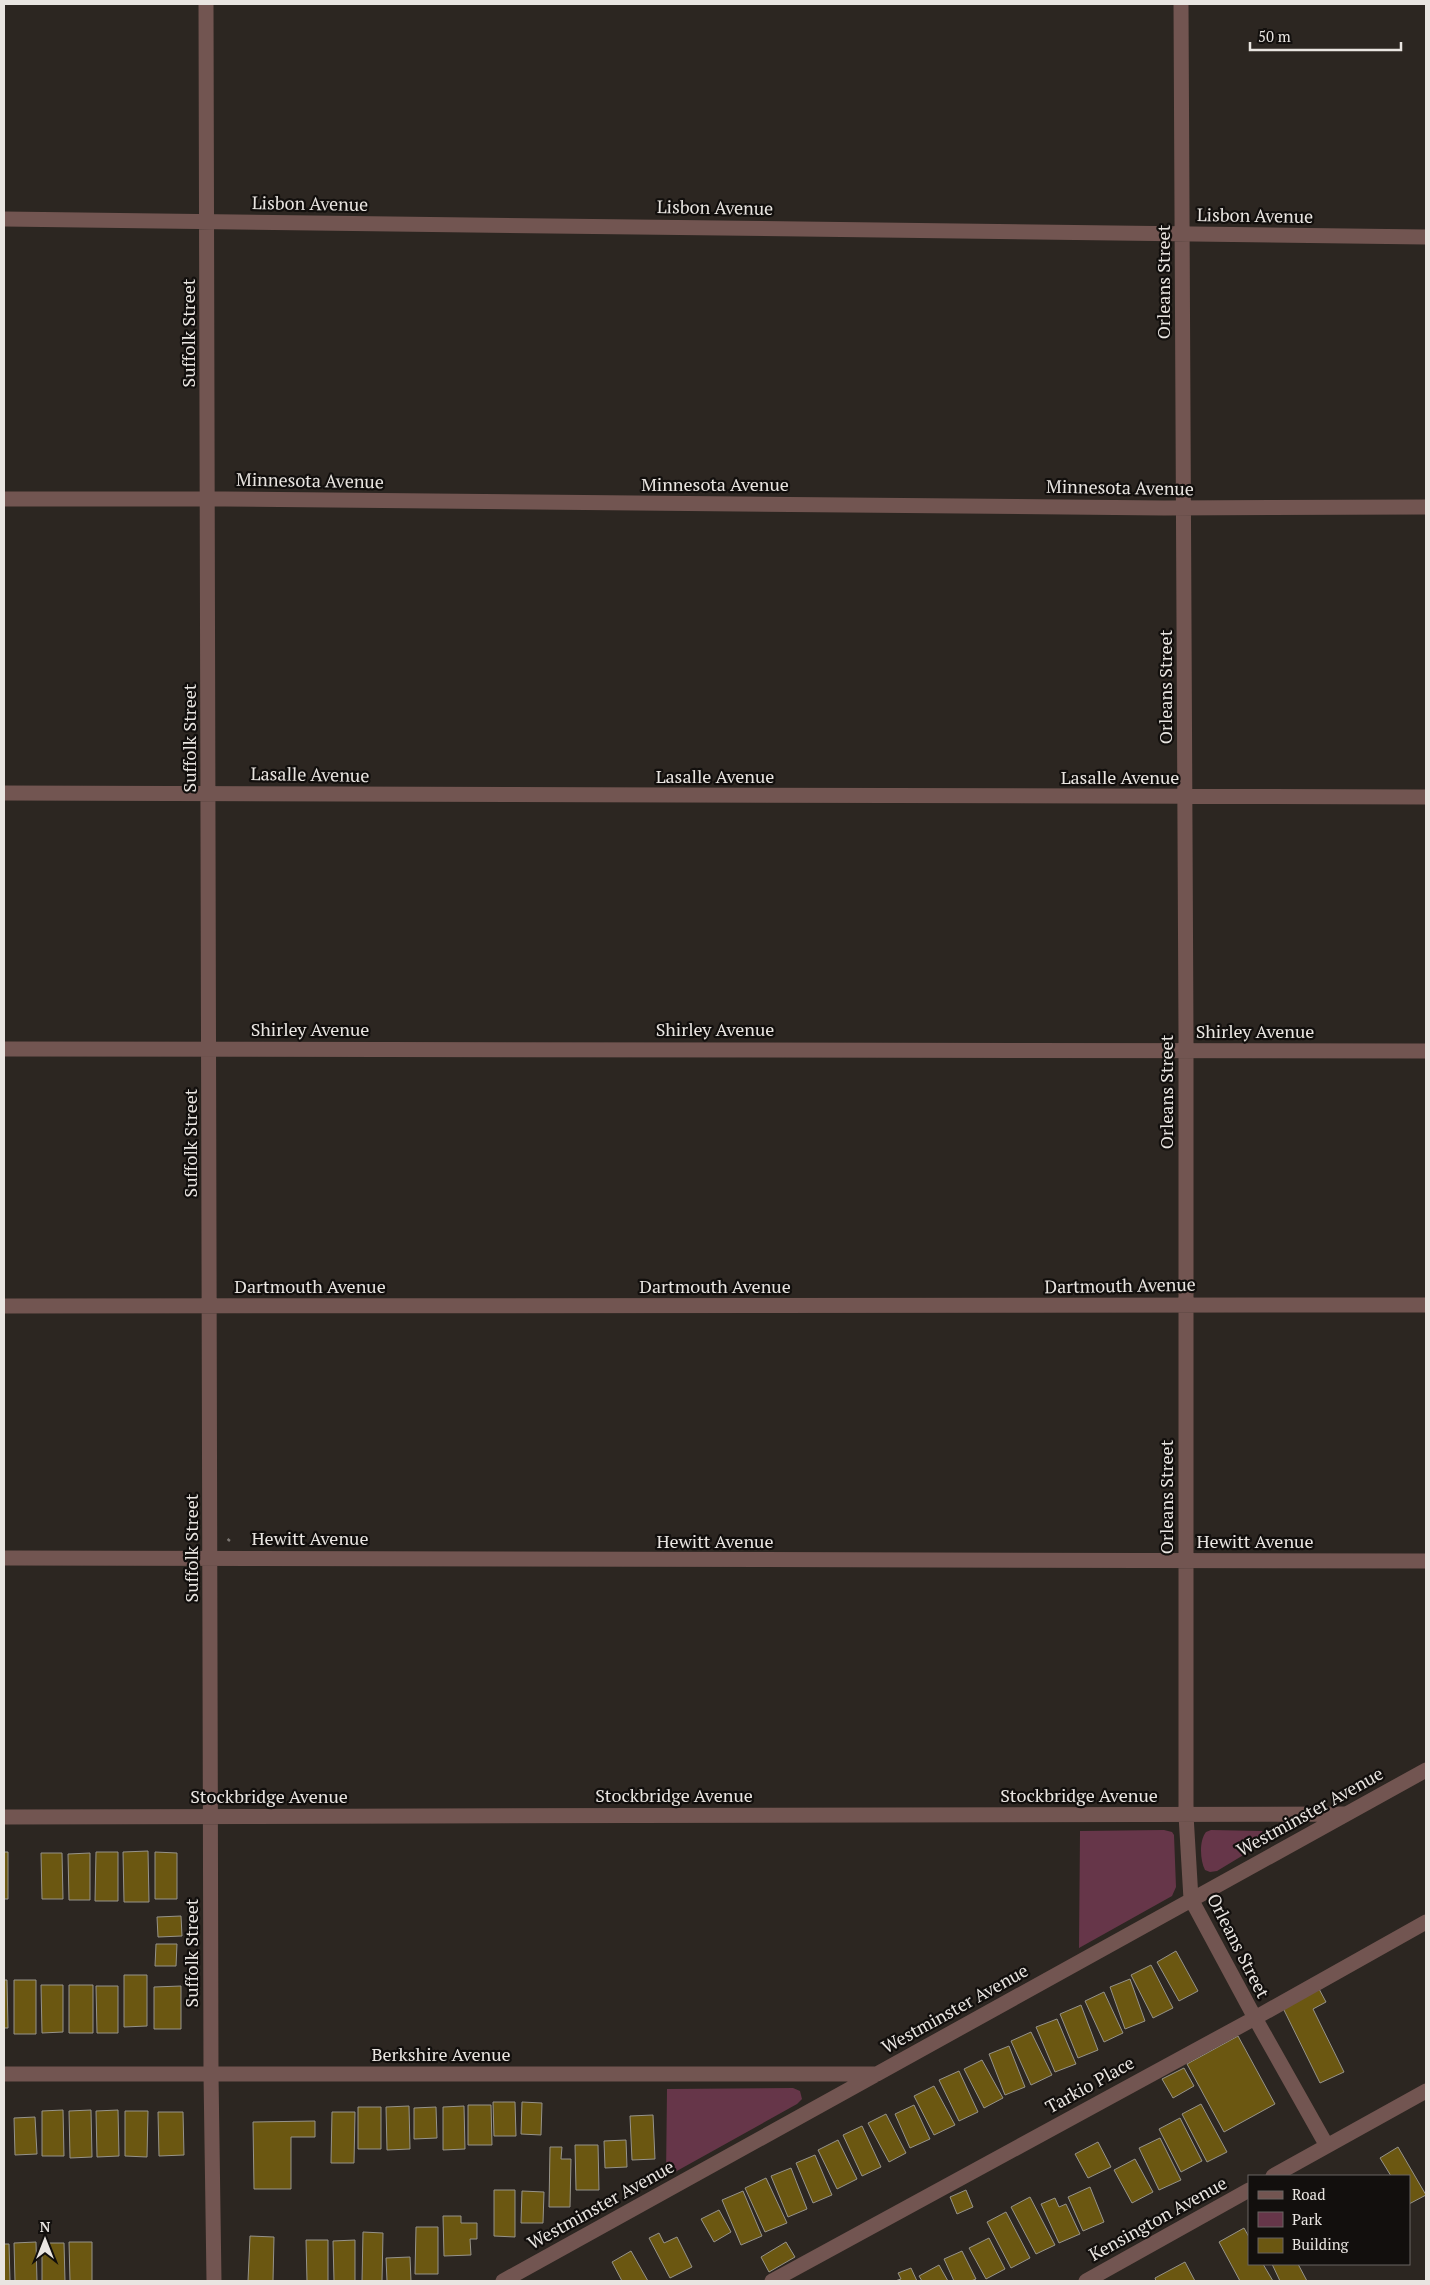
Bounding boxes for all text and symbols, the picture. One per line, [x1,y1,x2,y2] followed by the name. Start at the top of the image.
[1250,20,1401,52] scale bar
[1258,26,1291,46] text: 50 m
[252,190,368,216] street label: Lisbon Avenue
[657,194,773,220] street label: Lisbon Avenue
[1197,202,1313,228] street label: Lisbon Avenue
[1151,224,1175,339] street label: Orleans Street
[176,278,200,388] street label: Suffolk Street
[236,467,384,493] street label: Minnesota Avenue
[641,472,789,496] street label: Minnesota Avenue
[1046,474,1194,500] street label: Minnesota Avenue
[1153,629,1177,744] street label: Orleans Street
[177,683,201,793] street label: Suffolk Street
[250,761,370,787] street label: Lasalle Avenue
[656,764,774,788] street label: Lasalle Avenue
[1061,765,1179,789] street label: Lasalle Avenue
[251,1017,369,1041] street label: Shirley Avenue
[656,1017,774,1041] street label: Shirley Avenue
[1196,1019,1314,1043] street label: Shirley Avenue
[1154,1034,1178,1149] street label: Orleans Street
[178,1088,202,1198] street label: Suffolk Street
[1044,1272,1196,1298] street label: Dartmouth Avenue
[234,1274,386,1298] street label: Dartmouth Avenue
[639,1274,791,1298] street label: Dartmouth Avenue
[1154,1439,1178,1554] street label: Orleans Street
[179,1493,203,1603] street label: Suffolk Street
[252,1526,368,1550] street label: Hewitt Avenue
[657,1529,773,1553] street label: Hewitt Avenue
[1197,1529,1313,1553] street label: Hewitt Avenue
[1232,1761,1387,1861] street label: Westminster Avenue
[595,1783,753,1807] street label: Stockbridge Avenue
[1000,1783,1158,1807] street label: Stockbridge Avenue
[190,1784,348,1808] street label: Stockbridge Avenue
[1202,1889,1276,2002] street label: Orleans Street
[179,1898,203,2008] street label: Suffolk Street
[877,1958,1032,2058] street label: Westminster Avenue
[371,2042,511,2066] street label: Berkshire Avenue
[1041,2050,1138,2118] street label: Tarkio Place
[523,2154,678,2254] street label: Westminster Avenue
[1084,2170,1231,2266] street label: Kensington Avenue
[1248,2175,1410,2265] legend
[1292,2184,1325,2204] text: Road
[1292,2209,1322,2229] text: Park
[20,2215,70,2265] north arrow
[40,2217,51,2236] text: N
[1292,2234,1350,2254] text: Building

